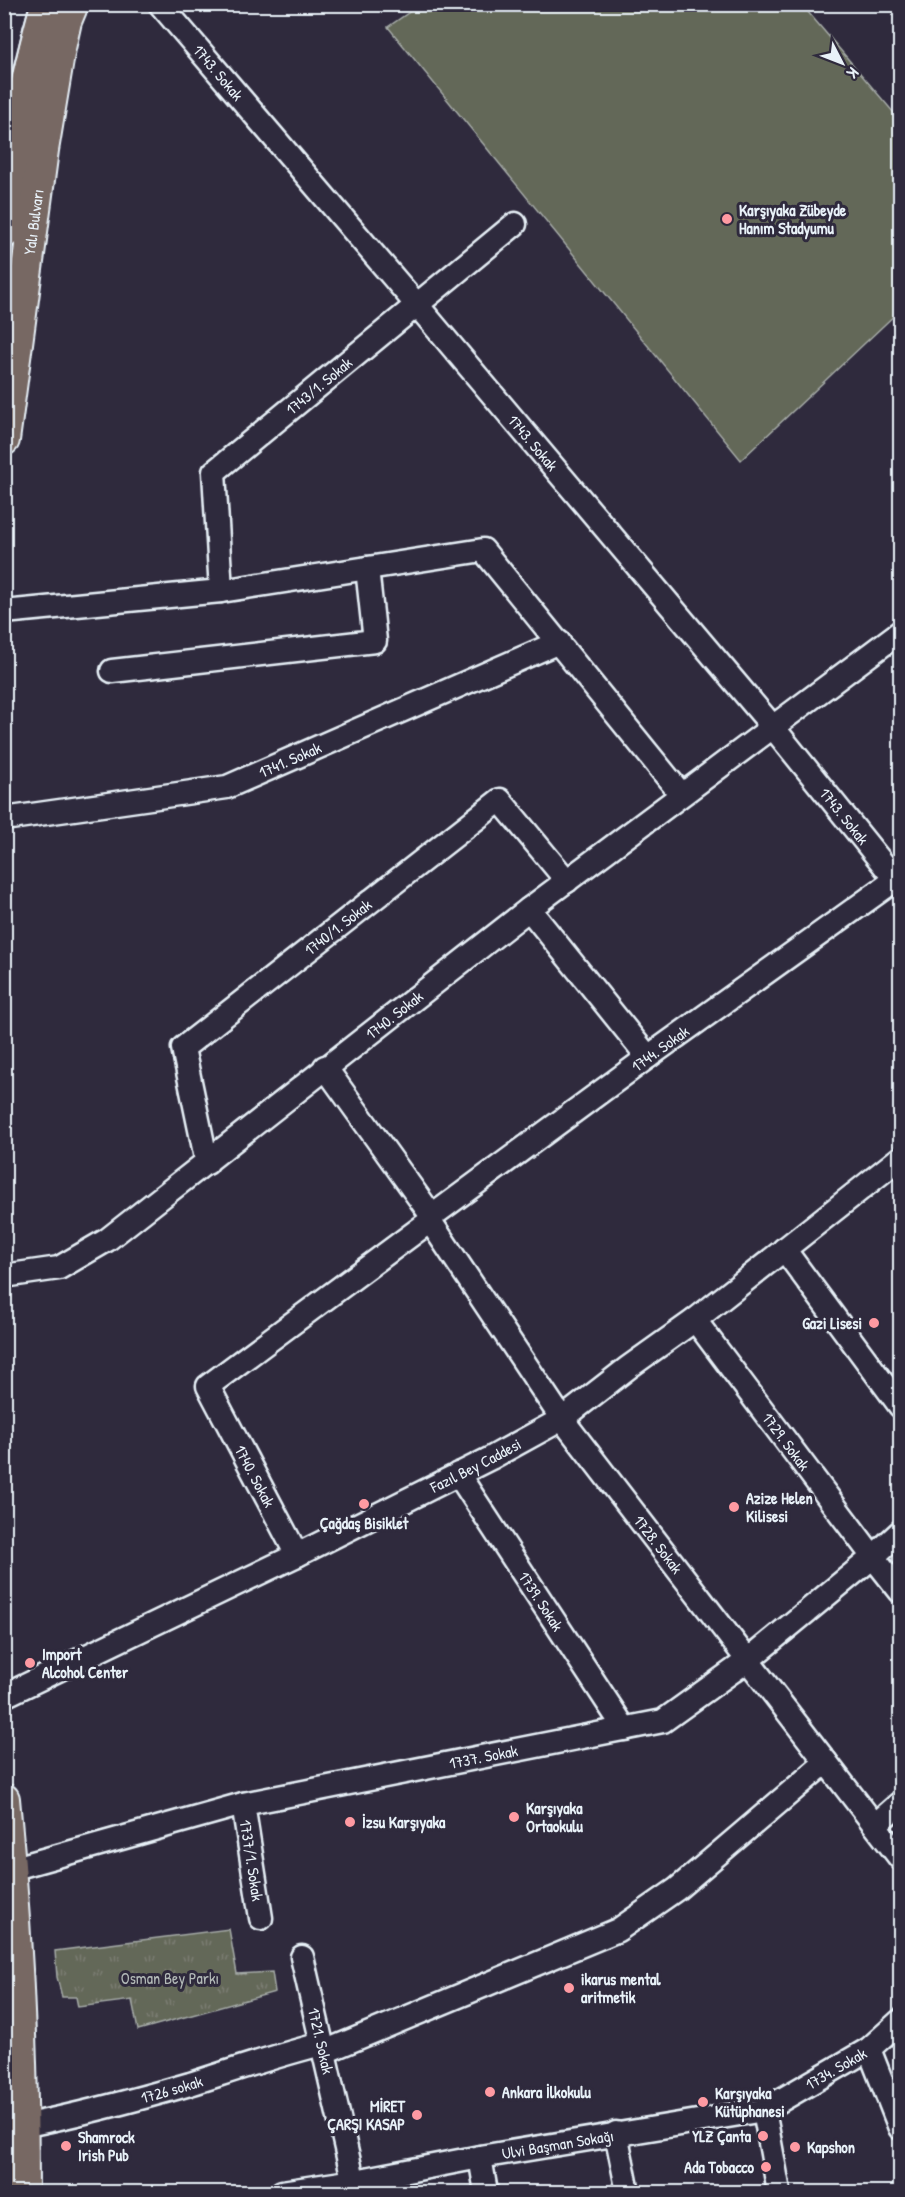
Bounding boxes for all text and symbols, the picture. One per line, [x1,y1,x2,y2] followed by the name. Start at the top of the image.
[812,33,872,93] north arrow
[188,40,249,105] street label: 1743. Sokak
[842,63,864,84] text: K
[18,188,49,256] street label: Yalı Bulvarı
[739,199,847,240] place label: Karşıyaka Zübeyde Hanım Stadyumu
[720,212,734,226] marker: Karşıyaka Zübeyde Hanım Stadyumu
[281,351,357,420] street label: 1743/1. Sokak
[503,410,564,476] street label: 1743. Sokak
[255,736,325,783] street label: 1741. Sokak
[815,783,874,849] street label: 1743. Sokak
[299,893,376,960] street label: 1740/1. Sokak
[361,985,428,1044] street label: 1740. Sokak
[627,1020,694,1077] street label: 1744. Sokak
[802,1312,862,1334] place label: Gazi Lisesi
[867,1316,881,1330] marker: Gazi Lisesi
[757,1408,816,1475] street label: 1729. Sokak
[425,1433,525,1498] street label: Fazıl Bey Caddesi
[229,1441,281,1511] street label: 1740. Sokak
[746,1487,813,1527] place label: Azize Helen Kilisesi
[357,1497,371,1511] marker: Çağdaş Bisiklet
[727,1500,741,1514] marker: Azize Helen Kilisesi
[629,1510,688,1578] street label: 1728. Sokak
[320,1512,409,1535] place label: Çağdaş Bisiklet
[514,1567,569,1636] street label: 1739. Sokak
[42,1643,129,1683] place label: Import Alcohol Center
[23,1656,37,1670] marker: Import Alcohol Center
[447,1739,520,1774] street label: 1737. Sokak
[526,1797,584,1837] place label: Karşıyaka Ortaokulu
[507,1810,521,1824] marker: Karşıyaka Ortaokulu
[362,1811,446,1834] place label: İzsu Karşıyaka
[343,1815,357,1829] marker: İzsu Karşıyaka
[235,1818,269,1903] street label: 1737/1. Sokak
[121,1967,219,1989] park label: Osman Bey Parkı
[581,1968,661,2008] place label: ikarus mental aritmetik
[562,1981,576,1995] marker: ikarus mental aritmetik
[303,2005,340,2077] street label: 1721. Sokak
[801,2042,871,2095] street label: 1734. Sokak
[138,2070,206,2108] street label: 1726 sokak
[502,2081,591,2103] place label: Ankara İlkokulu
[715,2082,785,2123] place label: Karşıyaka Kütüphanesi
[483,2085,497,2099] marker: Ankara İlkokulu
[327,2095,406,2135] place label: MİRET ÇARŞI KASAP
[696,2095,710,2109] marker: Karşıyaka Kütüphanesi
[410,2108,424,2122] marker: MİRET ÇARŞI KASAP
[500,2124,615,2164] street label: Ulvi Başman Sokağı
[692,2125,752,2147] place label: YLZ Çanta
[78,2126,135,2166] place label: Shamrock Irish Pub
[756,2129,770,2143] marker: YLZ Çanta
[807,2136,855,2159] place label: Kapshon
[59,2139,73,2153] marker: Shamrock Irish Pub
[788,2140,802,2154] marker: Kapshon
[684,2156,755,2178] place label: Ada Tobacco
[759,2160,773,2174] marker: Ada Tobacco

